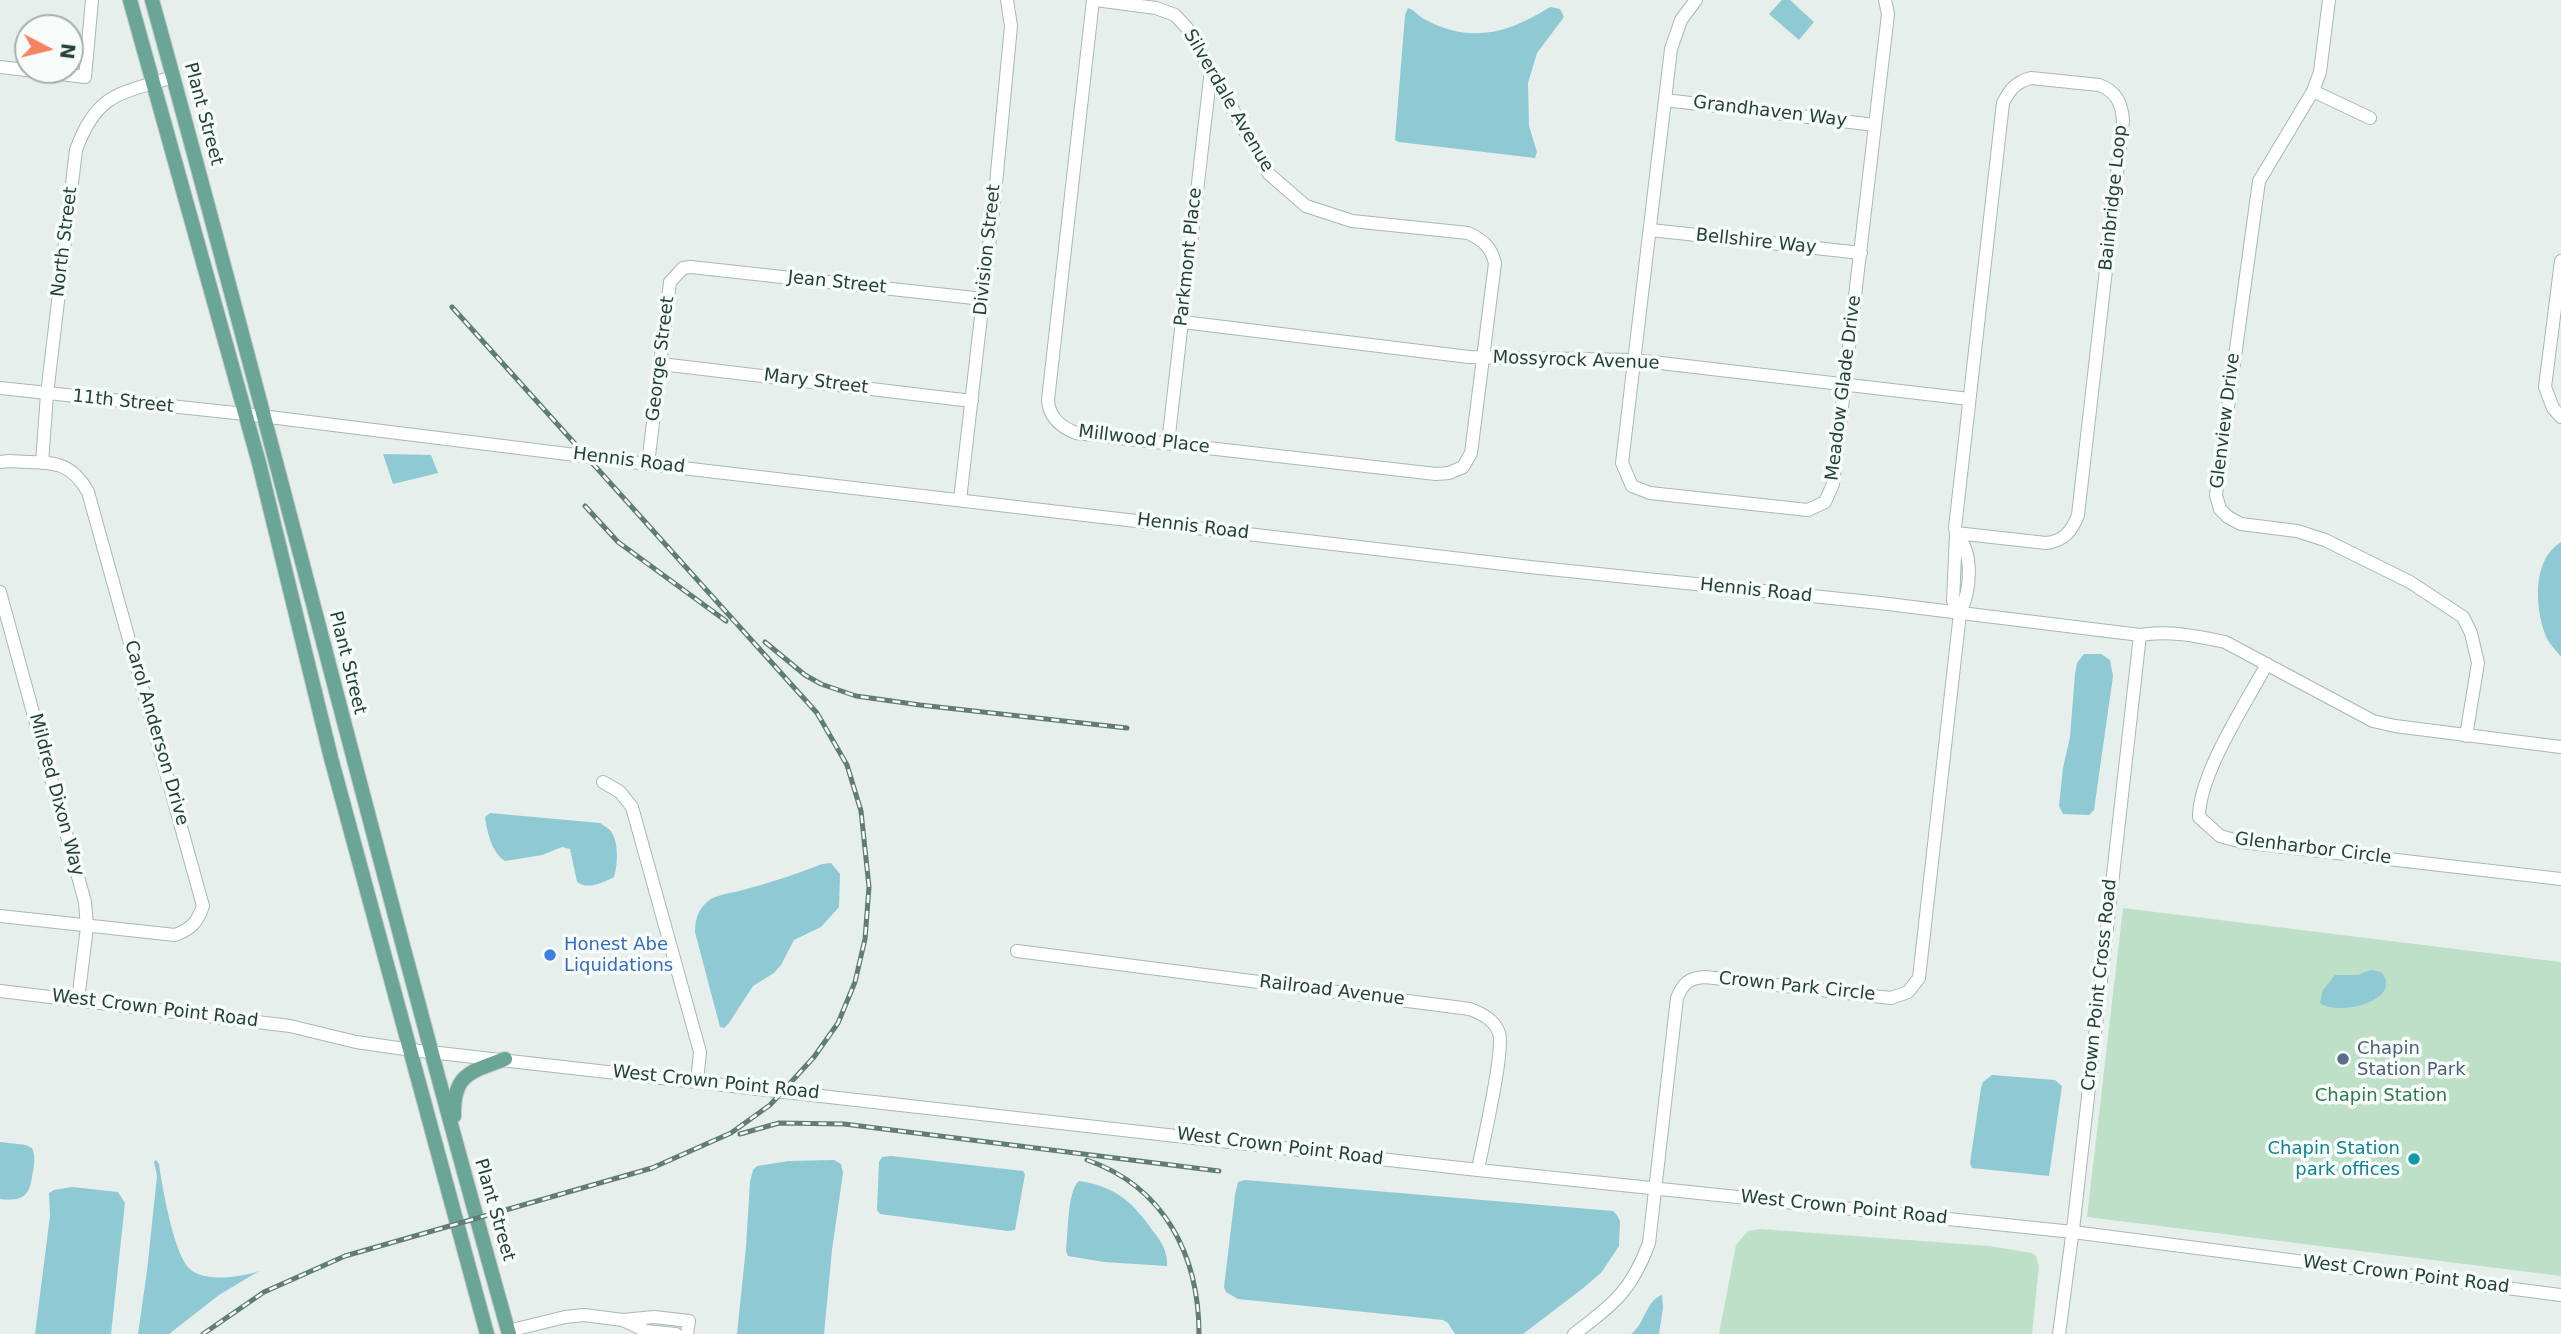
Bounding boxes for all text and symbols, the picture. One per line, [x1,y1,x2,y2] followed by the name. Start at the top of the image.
[14,14,84,84] north arrow
[1178,26,1278,176] street label: Silverdale Avenue
[56,42,80,61] text: N
[179,60,227,168] street label: Plant Street
[1692,92,1848,132] street label: Grandhaven Way
[2096,124,2132,272] street label: Bainbridge Loop
[970,183,1006,317] street label: Division Street
[48,186,82,298] street label: North Street
[1171,187,1207,327] street label: Parkmont Place
[1695,225,1817,259] street label: Bellshire Way
[787,267,887,299] street label: Jean Street
[1822,294,1866,482] street label: Meadow Glade Drive
[643,295,679,423] street label: George Street
[1492,347,1660,375] street label: Mossyrock Avenue
[2207,352,2245,490] street label: Glenview Drive
[763,365,869,399] street label: Mary Street
[71,386,175,418] street label: 11th Street
[1077,421,1211,459] street label: Millwood Place
[572,443,686,479] street label: Hennis Road
[1136,509,1250,545] street label: Hennis Road
[1699,574,1813,608] street label: Hennis Road
[324,609,370,717] street label: Plant Street
[119,638,193,828] street label: Carol Anderson Drive
[24,711,88,879] street label: Mildred Dixon Way
[2234,829,2392,869] street label: Glenharbor Circle
[2078,878,2122,1092] street label: Crown Point Cross Road
[564,934,673,976] place label: Honest Abe Liquidations
[542,947,558,963] marker: Honest Abe Liquidations
[1718,968,1876,1006] street label: Crown Park Circle
[1258,971,1406,1011] street label: Railroad Avenue
[50,986,260,1032] street label: West Crown Point Road
[2357,1038,2466,1080] place label: Chapin Station Park
[2335,1051,2351,1067] marker: Chapin Station Park
[611,1061,821,1105] street label: West Crown Point Road
[2315,1085,2447,1107] park label: Chapin Station
[1175,1124,1385,1170] street label: West Crown Point Road
[2267,1138,2400,1180] place label: Chapin Station park offices
[2406,1151,2422,1167] marker: Chapin Station park offices
[469,1156,519,1264] street label: Plant Street
[1739,1186,1949,1230] street label: West Crown Point Road
[2301,1252,2511,1298] street label: West Crown Point Road

